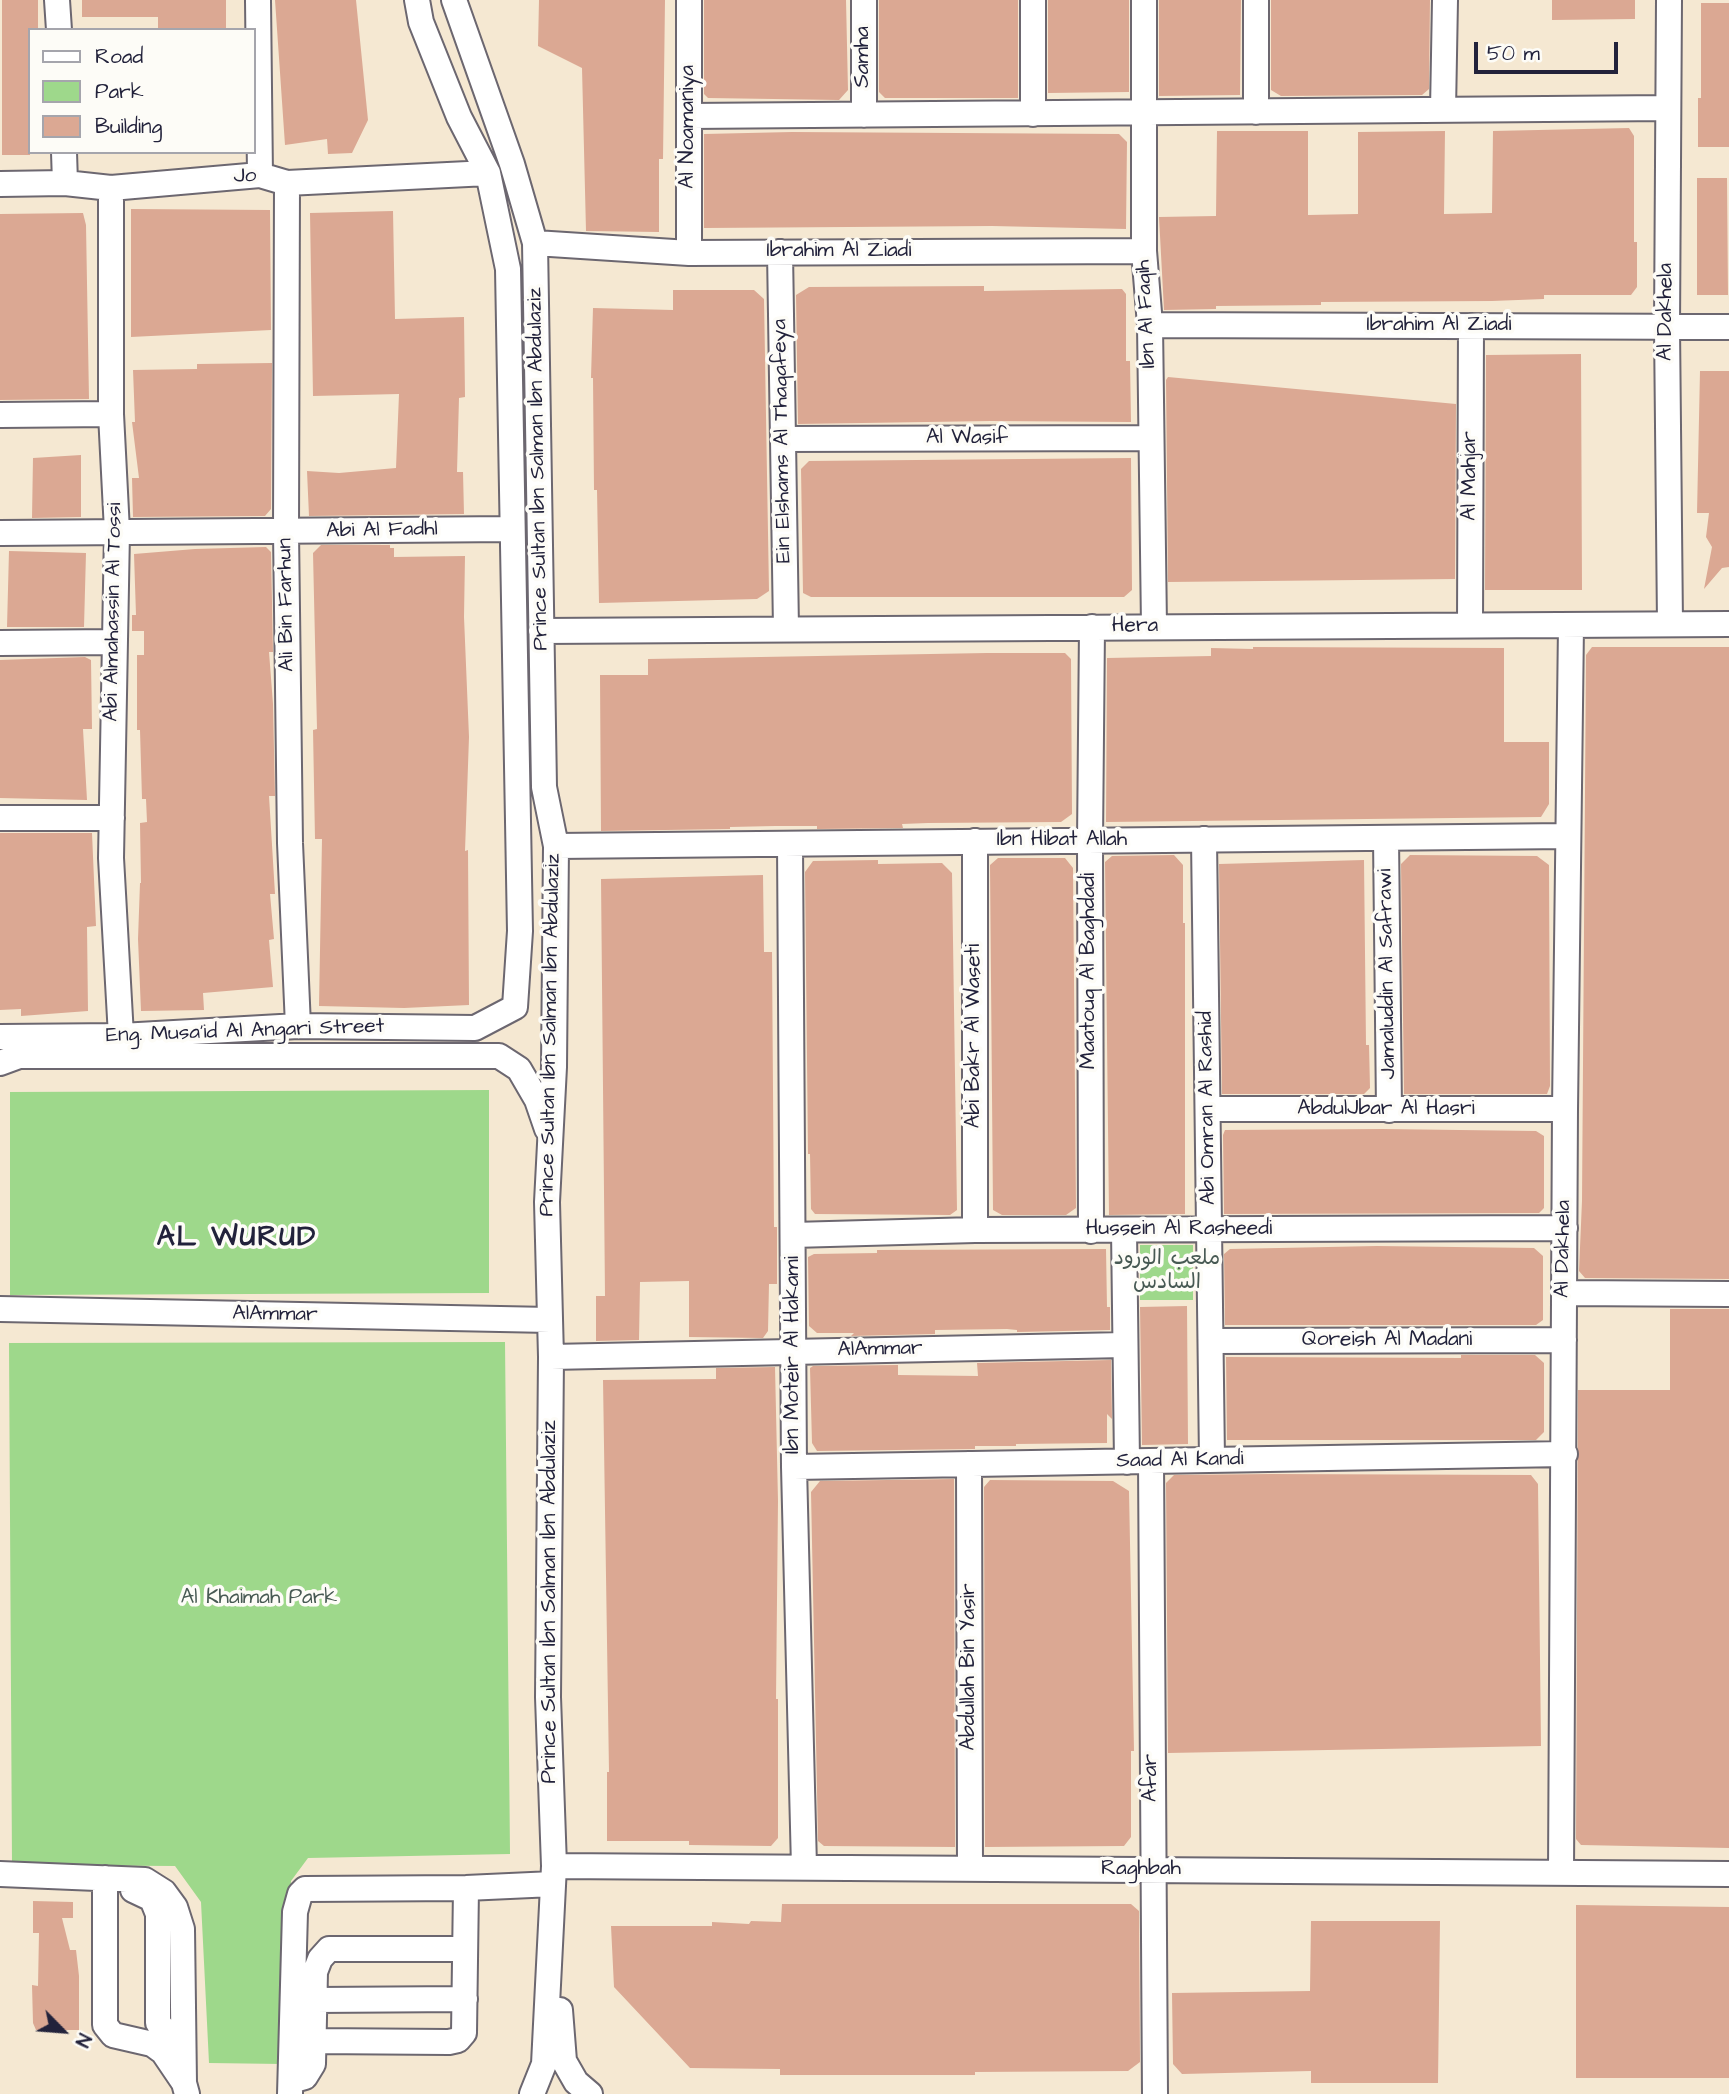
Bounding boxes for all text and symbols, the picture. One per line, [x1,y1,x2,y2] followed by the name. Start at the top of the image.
[851,26,877,88] street label: Samha
[28,28,256,154] legend
[1477,28,1620,72] scale bar
[1487,39,1540,68] text: 50 m
[95,42,143,71] text: Road
[676,65,702,189] street label: Al Noamaniya
[95,77,144,106] text: Park
[95,112,162,141] text: Building
[233,164,257,190] street label: Jo
[766,239,912,265] street label: Ibrahim Al Ziadi
[1132,259,1162,369] street label: Ibn Al Faqih
[1654,263,1680,361] street label: Al Dakhela
[523,287,555,651] street label: Prince Sultan Ibn Salman Ibn Abdulaziz
[1366,313,1512,339] street label: Ibrahim Al Ziadi
[768,319,798,563] street label: Ein Elshams Al Thaqafeya
[926,426,1008,452] street label: Al Wasif
[1458,431,1484,521] street label: Al Mahjar
[99,502,129,722] street label: Abi Almahassin Al Tossi
[326,517,438,545] street label: Abi Al Fadhl
[273,538,301,672] street label: Ali Bin Farhun
[1112,614,1158,640] street label: Hera
[997,828,1127,854] street label: Ibn Hibat Allah
[535,853,567,1217] street label: Prince Sultan Ibn Salman Ibn Abdulaziz
[1374,868,1402,1080] street label: Jamaluddin Al Safrawi
[1077,873,1103,1069] street label: Maatouq Al Baghdadi
[962,944,988,1128] street label: Abi Bakr Al Waseti
[1194,1011,1222,1205] street label: Abi Omran Al Rashid
[105,1015,385,1049] street label: Eng. Musa'id Al Angari Street
[1297,1097,1475,1123] street label: AbdulJbar Al Hasri
[1551,1200,1577,1298] street label: Al Dakhela
[1086,1217,1272,1243] street label: Hussein Al Rasheedi
[158,1222,316,1256] district label: AL WURUD
[1114,1247,1220,1297] park label: ملعب الورود السادس
[781,1256,807,1454] street label: Ibn Moteir Al Hakami
[232,1302,318,1328] street label: AlAmmar
[1302,1328,1472,1354] street label: Qoreish Al Madani
[837,1337,923,1363] street label: AlAmmar
[538,1420,564,1784] street label: Prince Sultan Ibn Salman Ibn Abdulaziz
[1116,1447,1244,1475] street label: Saad Al Kandi
[957,1584,983,1750] street label: Abdullah Bin Yasir
[181,1586,337,1612] park label: Al Khaimah Park
[1139,1754,1165,1802] street label: Afar
[1101,1857,1181,1883] street label: Raghbah
[28,1996,98,2066] north arrow
[68,2029,97,2051] text: N

